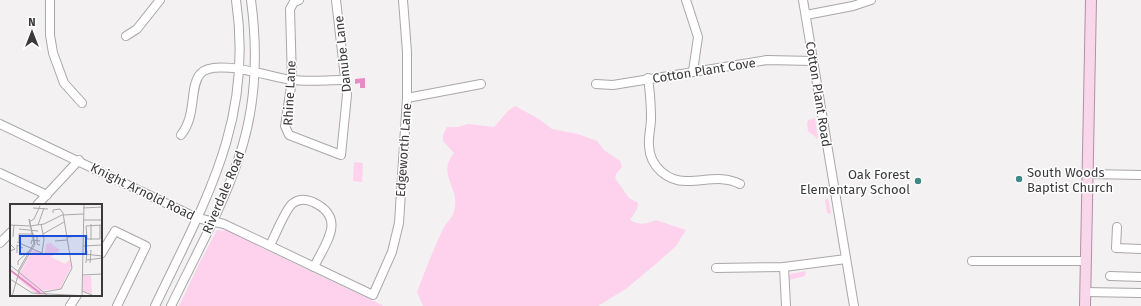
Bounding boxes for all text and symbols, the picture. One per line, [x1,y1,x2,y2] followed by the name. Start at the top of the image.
[12,12,52,52] north arrow
[331,15,354,93] street label: Danube Lane
[28,16,36,29] text: N
[803,40,834,148] street label: Cotton Plant Road
[651,55,757,86] street label: Cotton Plant Cove
[280,60,299,126] street label: Rhine Lane
[393,103,414,197] street label: Edgeworth Lane
[199,149,248,236] street label: Riverdale Road
[88,160,197,223] street label: Knight Arnold Road
[1027,165,1113,195] place label: South Woods Baptist Church
[800,167,910,197] place label: Oak Forest Elementary School
[1014,174,1024,184] marker: South Woods Baptist Church
[913,176,923,186] marker: Oak Forest Elementary School
[10,204,102,296] inset map

